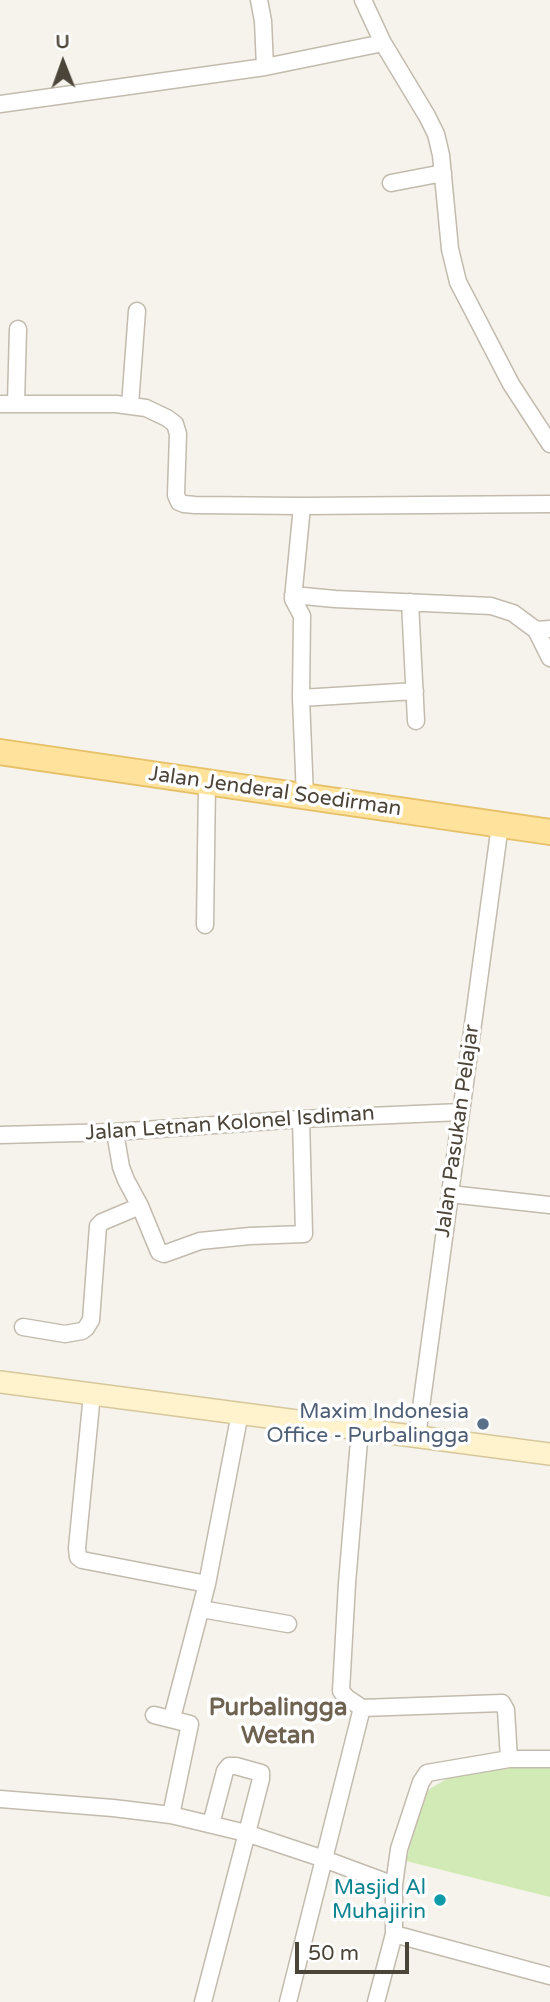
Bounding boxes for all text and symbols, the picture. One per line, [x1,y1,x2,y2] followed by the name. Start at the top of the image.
[28,28,98,98] north arrow
[55,31,70,53] text: U
[147,762,403,822] street label: Jalan Jenderal Soedirman
[431,1023,485,1239] street label: Jalan Pasukan Pelajar
[84,1101,376,1147] street label: Jalan Letnan Kolonel Isdiman
[266,1399,469,1449] place label: Maxim Indonesia Office - Purbalingga
[475,1416,491,1432] marker: Maxim Indonesia Office - Purbalingga
[209,1695,347,1751] district label: Purbalingga Wetan
[332,1875,426,1925] place label: Masjid Al Muhajirin
[432,1892,448,1908] marker: Masjid Al Muhajirin
[298,1928,412,1972] scale bar
[308,1941,359,1966] text: 50 m

